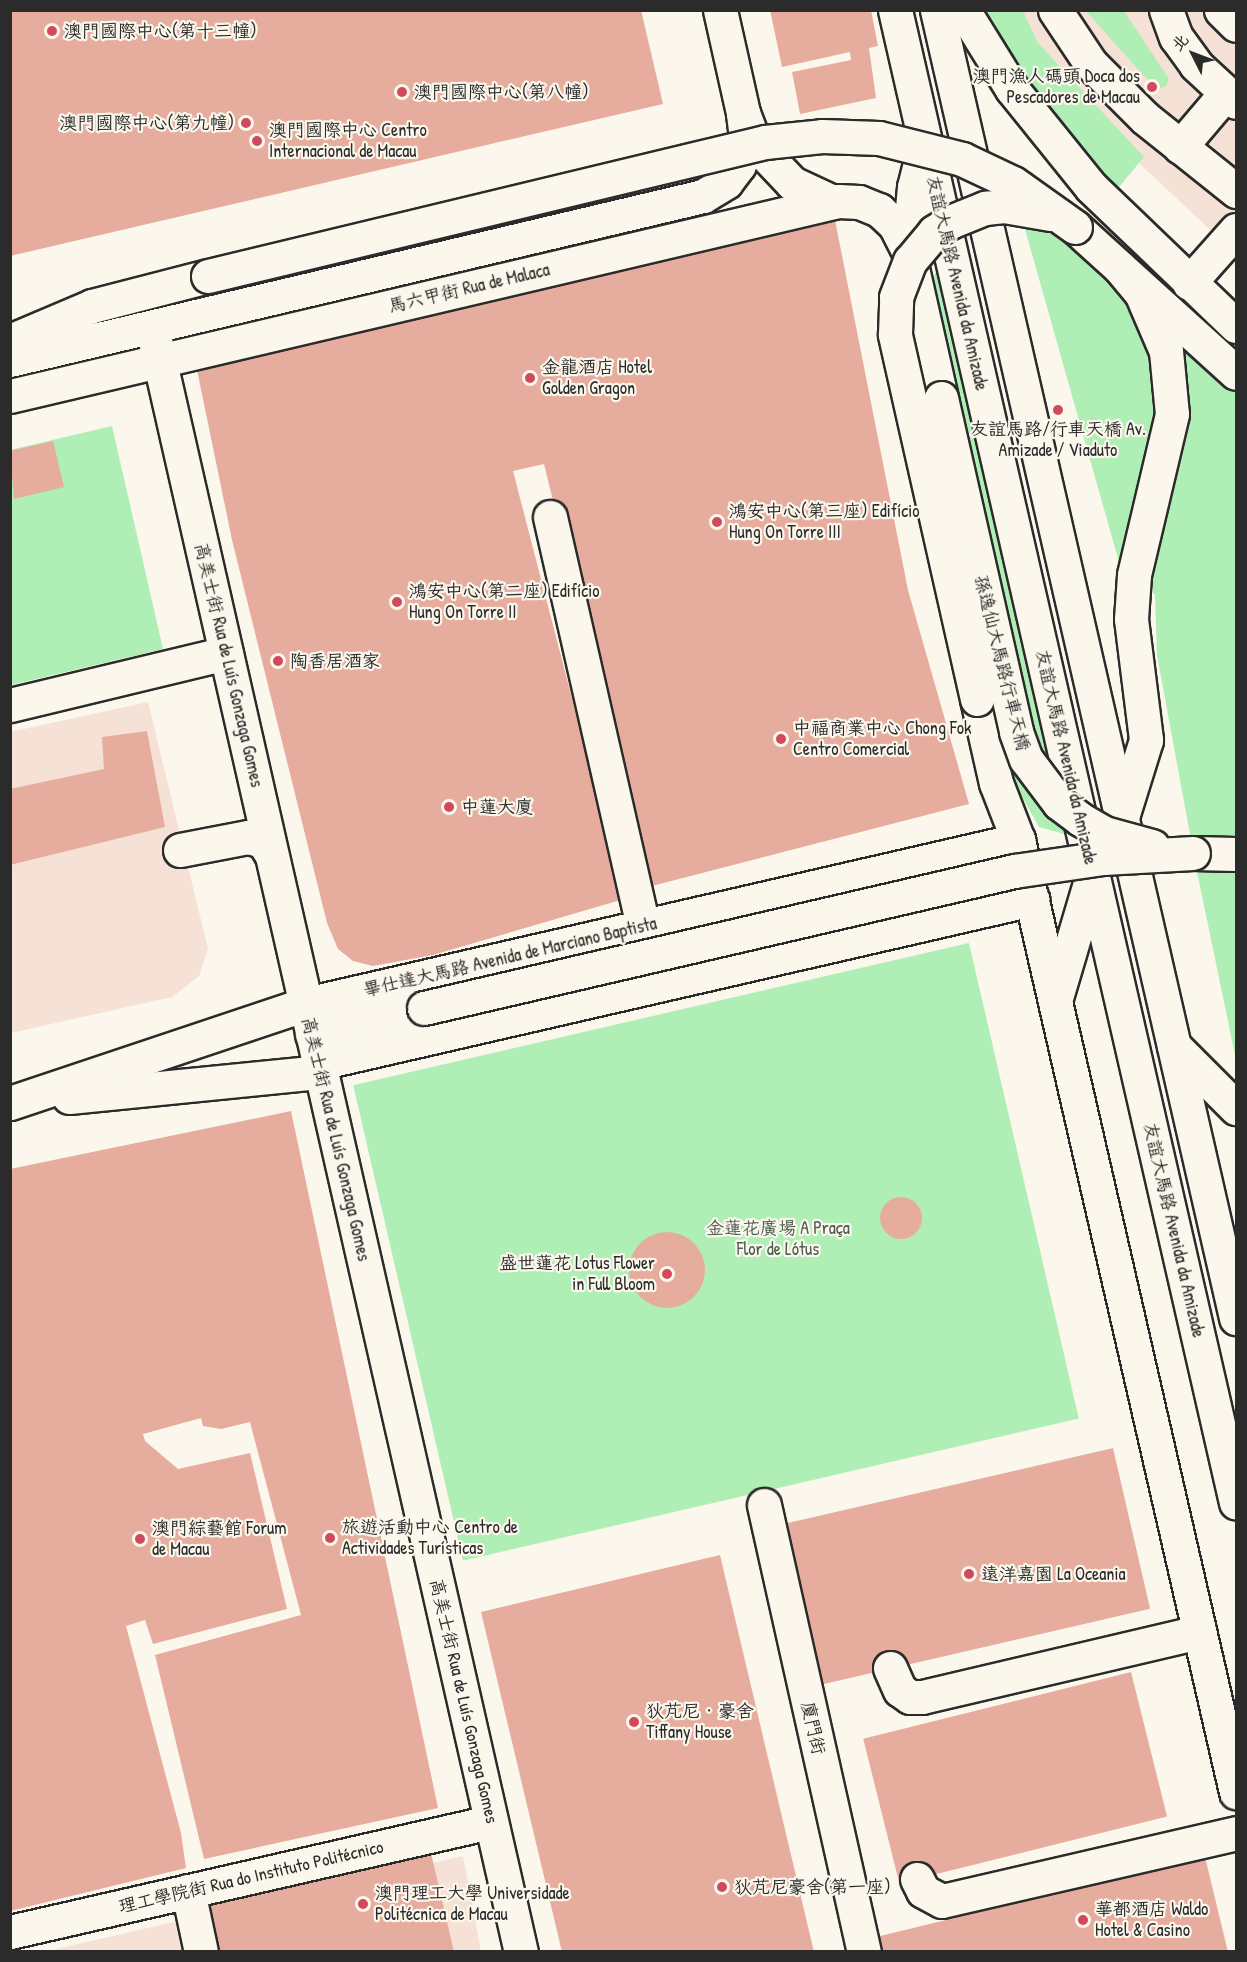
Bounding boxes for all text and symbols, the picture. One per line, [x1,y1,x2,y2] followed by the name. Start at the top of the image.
[64,20,257,42] place label: 澳門國際中心(第十三幢)
[45,24,59,38] marker: 澳門國際中心(第十三幢)
[1163,24,1223,84] north arrow
[1166,29,1193,55] text: 北
[973,66,1140,109] place label: 澳門漁人碼頭 Doca dos Pescadores de Macau
[1145,80,1159,94] marker: 澳門漁人碼頭 Doca dos Pescadores de Macau
[414,81,589,103] place label: 澳門國際中心(第八幢)
[395,85,409,99] marker: 澳門國際中心(第八幢)
[59,112,234,134] place label: 澳門國際中心(第九幢)
[239,116,253,130] marker: 澳門國際中心(第九幢)
[269,120,427,162] place label: 澳門國際中心 Centro Internacional de Macau
[250,134,264,148] marker: 澳門國際中心 Centro Internacional de Macau
[922,173,992,393] street label: 友誼大馬路 Avenida da Amizade
[386,259,552,317] street label: 馬六甲街 Rua de Malaca
[542,357,652,400] place label: 金龍酒店 Hotel Golden Gragon
[523,371,537,385] marker: 金龍酒店 Hotel Golden Gragon
[1051,403,1065,417] marker: 友誼馬路/行車天橋 Av. Amizade / Viaduto
[970,419,1146,462] place label: 友誼馬路/行車天橋 Av. Amizade / Viaduto
[729,501,919,544] place label: 鴻安中心(第三座) Edifício Hung On Torre III
[710,515,724,529] marker: 鴻安中心(第三座) Edifício Hung On Torre III
[190,541,268,789] street label: 高美士街 Rua de Luís Gonzaga Gomes
[970,573,1034,753] street label: 孫逸仙大馬路行車天橋
[409,581,599,624] place label: 鴻安中心(第二座) Edifício Hung On Torre II
[390,595,404,609] marker: 鴻安中心(第二座) Edifício Hung On Torre II
[1031,647,1101,867] street label: 友誼大馬路 Avenida da Amizade
[290,650,380,672] place label: 陶香居酒家
[271,654,285,668] marker: 陶香居酒家
[793,718,972,760] place label: 中福商業中心 Chong Fok Centro Comercial
[774,732,788,746] marker: 中福商業中心 Chong Fok Centro Comercial
[461,796,533,818] place label: 中蓮大廈
[442,800,456,814] marker: 中蓮大廈
[361,913,659,1001] street label: 畢仕達大馬路 Avenida de Marciano Baptista
[297,1015,375,1263] street label: 高美士街 Rua de Luís Gonzaga Gomes
[1139,1120,1209,1340] street label: 友誼大馬路 Avenida da Amizade
[706,1218,850,1260] park label: 金蓮花廣場 A Praça Flor de Lótus
[499,1253,655,1296] place label: 盛世蓮花 Lotus Flower in Full Bloom
[660,1267,674,1281] marker: 盛世蓮花 Lotus Flower in Full Bloom
[342,1517,518,1559] place label: 旅遊活動中心 Centro de Actividades Turísticas
[152,1518,287,1561] place label: 澳門綜藝館 Forum de Macau
[323,1531,337,1545] marker: 旅遊活動中心 Centro de Actividades Turísticas
[133,1532,147,1546] marker: 澳門綜藝館 Forum de Macau
[981,1563,1125,1585] place label: 遠洋嘉園 La Oceania
[962,1567,976,1581] marker: 遠洋嘉園 La Oceania
[425,1577,503,1825] street label: 高美士街 Rua de Luís Gonzaga Gomes
[796,1699,830,1757] street label: 廈門街
[646,1701,754,1744] place label: 狄芃尼．豪舍 Tiffany House
[627,1715,641,1729] marker: 狄芃尼．豪舍 Tiffany House
[116,1836,386,1918] street label: 理工學院街 Rua do Instituto Politécnico
[734,1876,891,1898] place label: 狄芃尼豪舍(第一座)
[715,1880,729,1894] marker: 狄芃尼豪舍(第一座)
[375,1883,570,1926] place label: 澳門理工大學 Universidade Politécnica de Macau
[356,1897,370,1911] marker: 澳門理工大學 Universidade Politécnica de Macau
[1095,1899,1208,1942] place label: 華都酒店 Waldo Hotel & Casino
[1076,1913,1090,1927] marker: 華都酒店 Waldo Hotel & Casino

